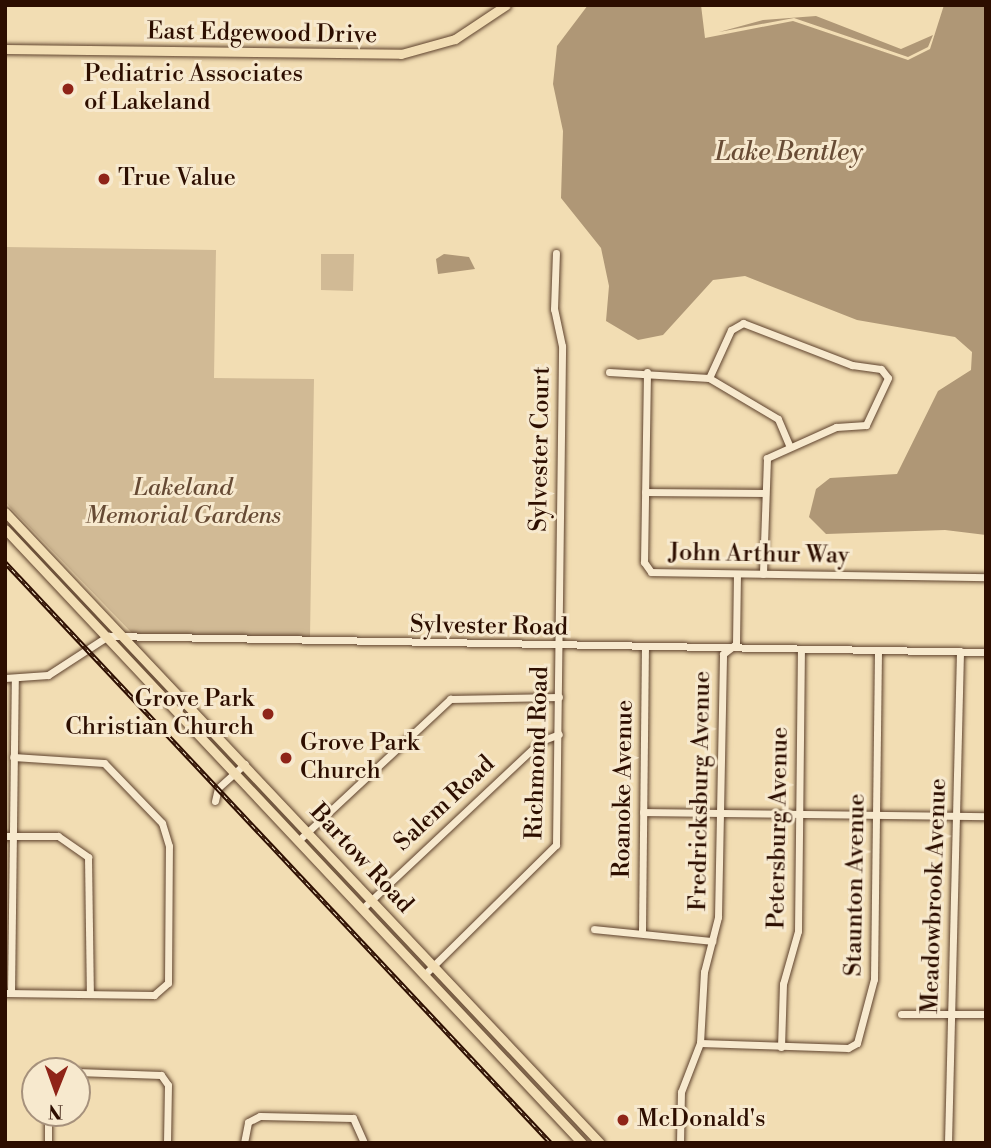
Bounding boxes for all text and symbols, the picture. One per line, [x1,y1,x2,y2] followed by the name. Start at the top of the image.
[147,18,377,50] street label: East Edgewood Drive
[84,61,303,117] place label: Pediatric Associates of Lakeland
[58,79,78,99] marker: Pediatric Associates of Lakeland
[715,137,863,169] water label: Lake Bentley
[118,165,236,193] place label: True Value
[96,171,112,187] marker: True Value
[525,366,557,532] street label: Sylvester Court
[85,475,281,531] park label: Lakeland Memorial Gardens
[668,539,850,571] street label: John Arthur Way
[410,611,568,643] street label: Sylvester Road
[521,666,555,840] street label: Richmond Road
[685,671,717,911] street label: Fredricksburg Avenue
[65,686,254,742] place label: Grove Park Christian Church
[608,700,640,878] street label: Roanoke Avenue
[260,706,276,722] marker: Grove Park Christian Church
[763,727,795,929] street label: Petersburg Avenue
[300,730,419,786] place label: Grove Park Church
[278,750,294,766] marker: Grove Park Church
[389,750,501,858] street label: Salem Road
[916,778,954,1014] street label: Meadowbrook Avenue
[840,793,872,977] street label: Staunton Avenue
[303,799,419,919] street label: Bartow Road
[21,1057,91,1127] north arrow
[48,1099,63,1123] text: N
[637,1106,766,1134] place label: McDonald's
[615,1112,631,1128] marker: McDonald's

